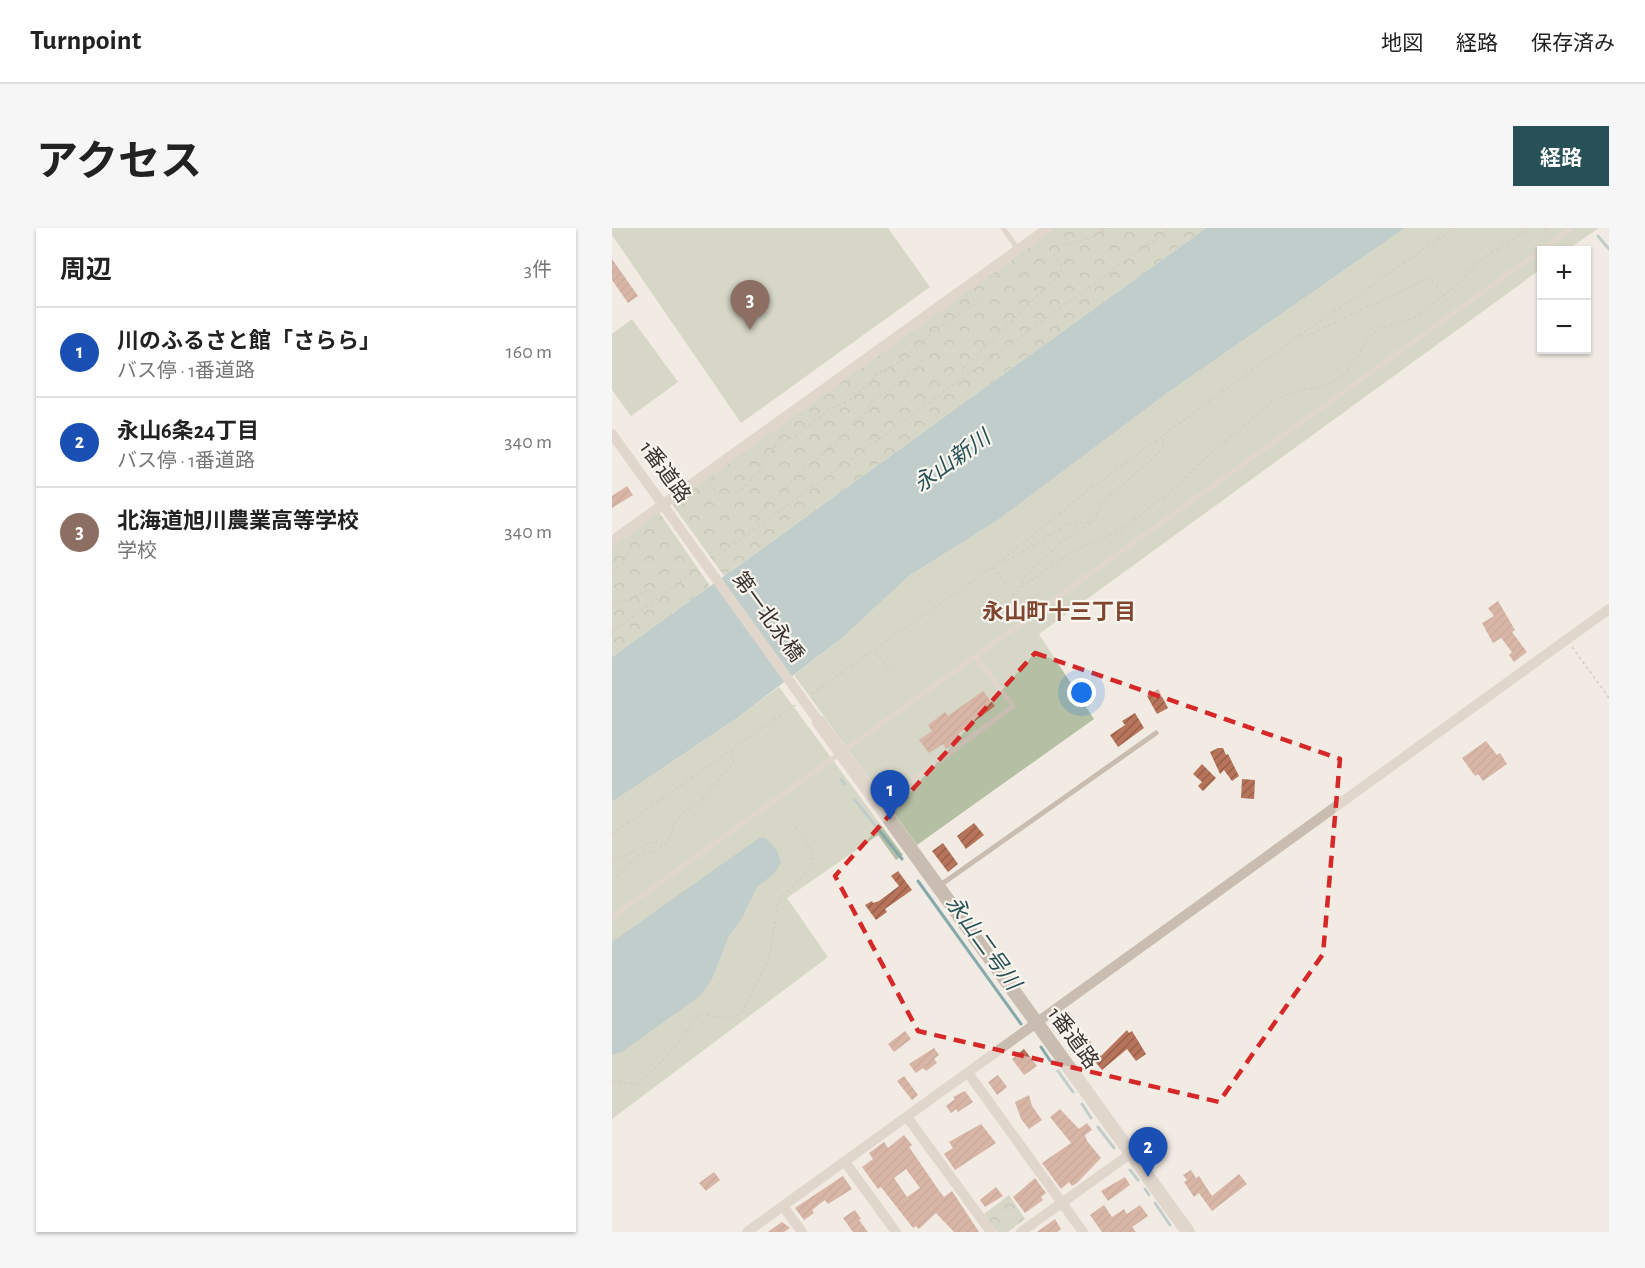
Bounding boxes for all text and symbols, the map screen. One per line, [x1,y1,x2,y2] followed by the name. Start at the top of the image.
[30,27,141,55] text: Turnpoint
[1381,33,1423,54] text: 地図
[1456,33,1498,54] text: 経路
[1531,33,1615,54] text: 保存済み
[1513,126,1609,186] button: 経路
[36,141,202,183] text: アクセス
[1537,246,1591,354] map controls
[1537,246,1591,300] button: +
[60,257,112,283] text: 周辺
[524,260,552,280] text: 3件
[730,280,770,330] pin: 3
[1537,300,1591,354] button: −
[117,330,381,352] text: 川のふるさと館「さらら」
[76,342,83,362] text: 1
[506,342,552,362] text: 160 m
[117,361,255,381] text: バス停 · 1番道路
[117,420,259,442] text: 永山6条24丁目
[909,424,996,496] water label: 永山新川
[75,432,84,452] text: 2
[504,432,552,452] text: 340 m
[636,437,695,507] street label: 1番道路
[117,451,255,471] text: バス停 · 1番道路
[117,510,359,532] text: 北海道旭川農業高等学校
[75,522,84,542] text: 3
[504,522,552,542] text: 340 m
[117,541,157,561] text: 学校
[729,568,808,666] street label: 第一北永橋
[982,600,1136,623] district label: 永山町十三丁目
[1067,678,1096,707] your location
[870,770,910,820] pin: 1
[942,891,1026,996] water label: 永山二号川
[1044,1003,1103,1073] street label: 1番道路
[1128,1128,1168,1177] pin: 2

